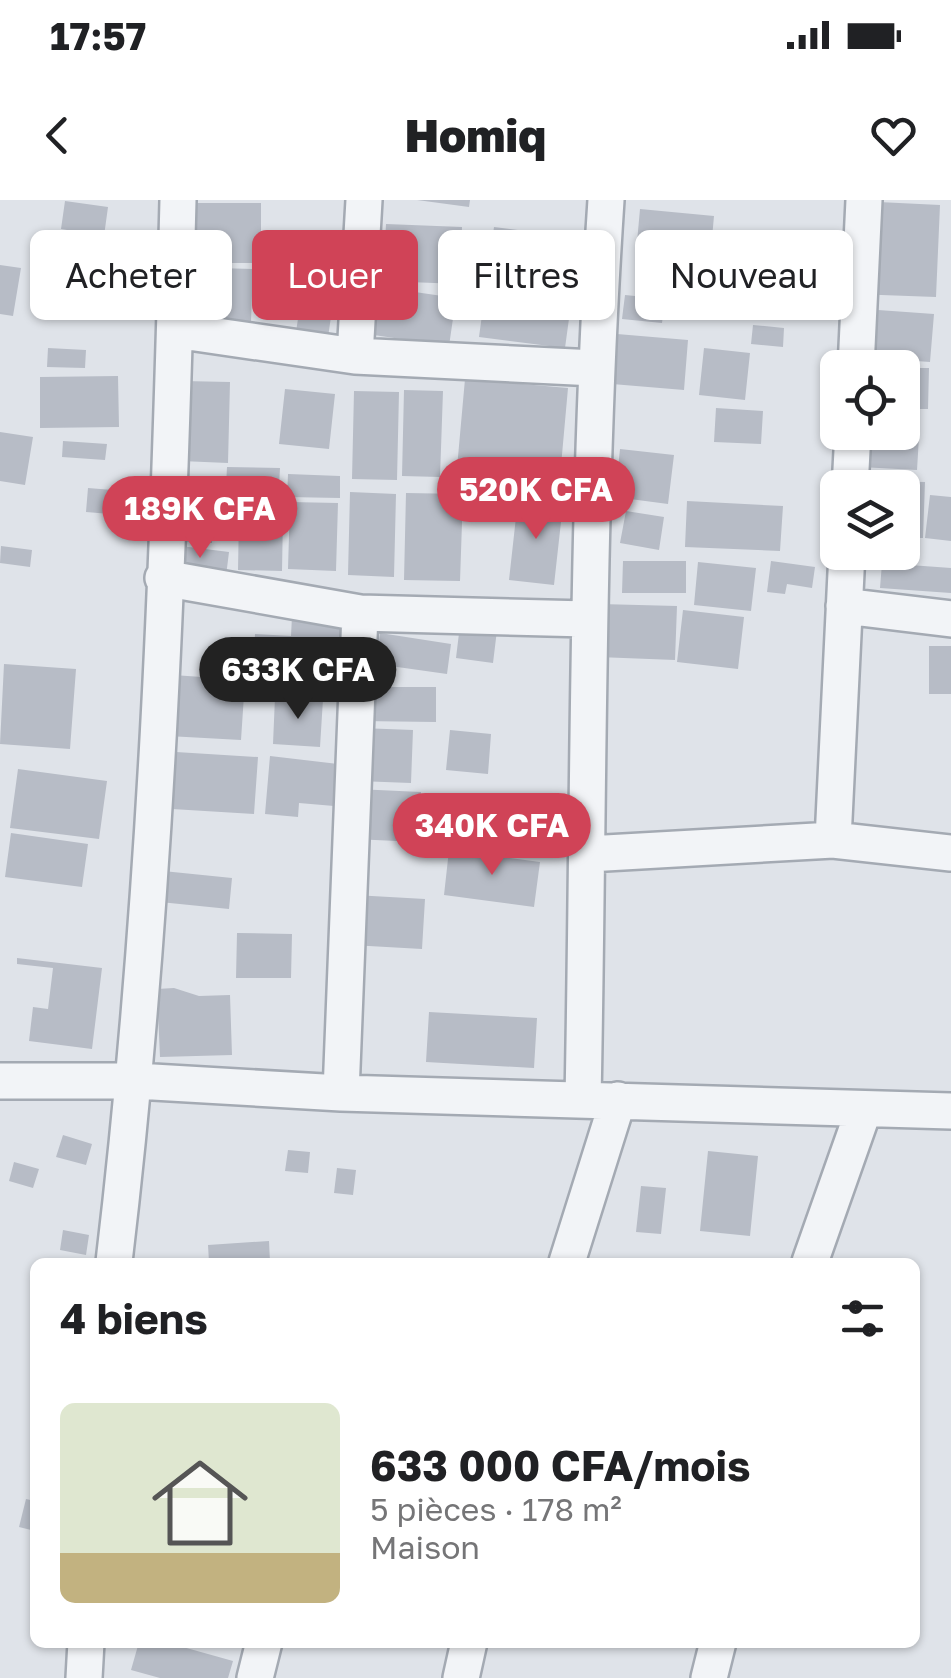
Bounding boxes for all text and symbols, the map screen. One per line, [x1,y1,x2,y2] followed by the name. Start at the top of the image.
[50,13,146,58] text: 17:57
[30,108,85,163] icon: back
[405,108,546,162] text: Homiq
[866,108,921,163] icon: heart
[30,230,232,320] chip: Acheter
[252,230,418,320] chip: Louer
[438,230,615,320] chip: Filtres
[635,230,853,320] chip: Nouveau
[820,350,920,570] map controls
[820,350,920,450] button: locate
[433,457,639,542] pin: 520K CFA
[459,470,613,508] text: 520K CFA
[820,470,920,570] button: layers
[97,476,303,561] pin: 189K CFA
[124,489,276,527] text: 189K CFA
[195,637,401,722] pin: 633K CFA
[221,650,375,688] text: 633K CFA
[389,793,595,878] pin: 340K CFA
[415,806,569,844] text: 340K CFA
[835,1291,890,1346] icon: filters
[60,1293,208,1343] text: 4 biens
[370,1440,750,1490] text: 633 000 CFA/mois
[140,1443,260,1563] icon: home
[370,1490,622,1528] text: 5 pièces · 178 m²
[370,1528,480,1566] text: Maison

